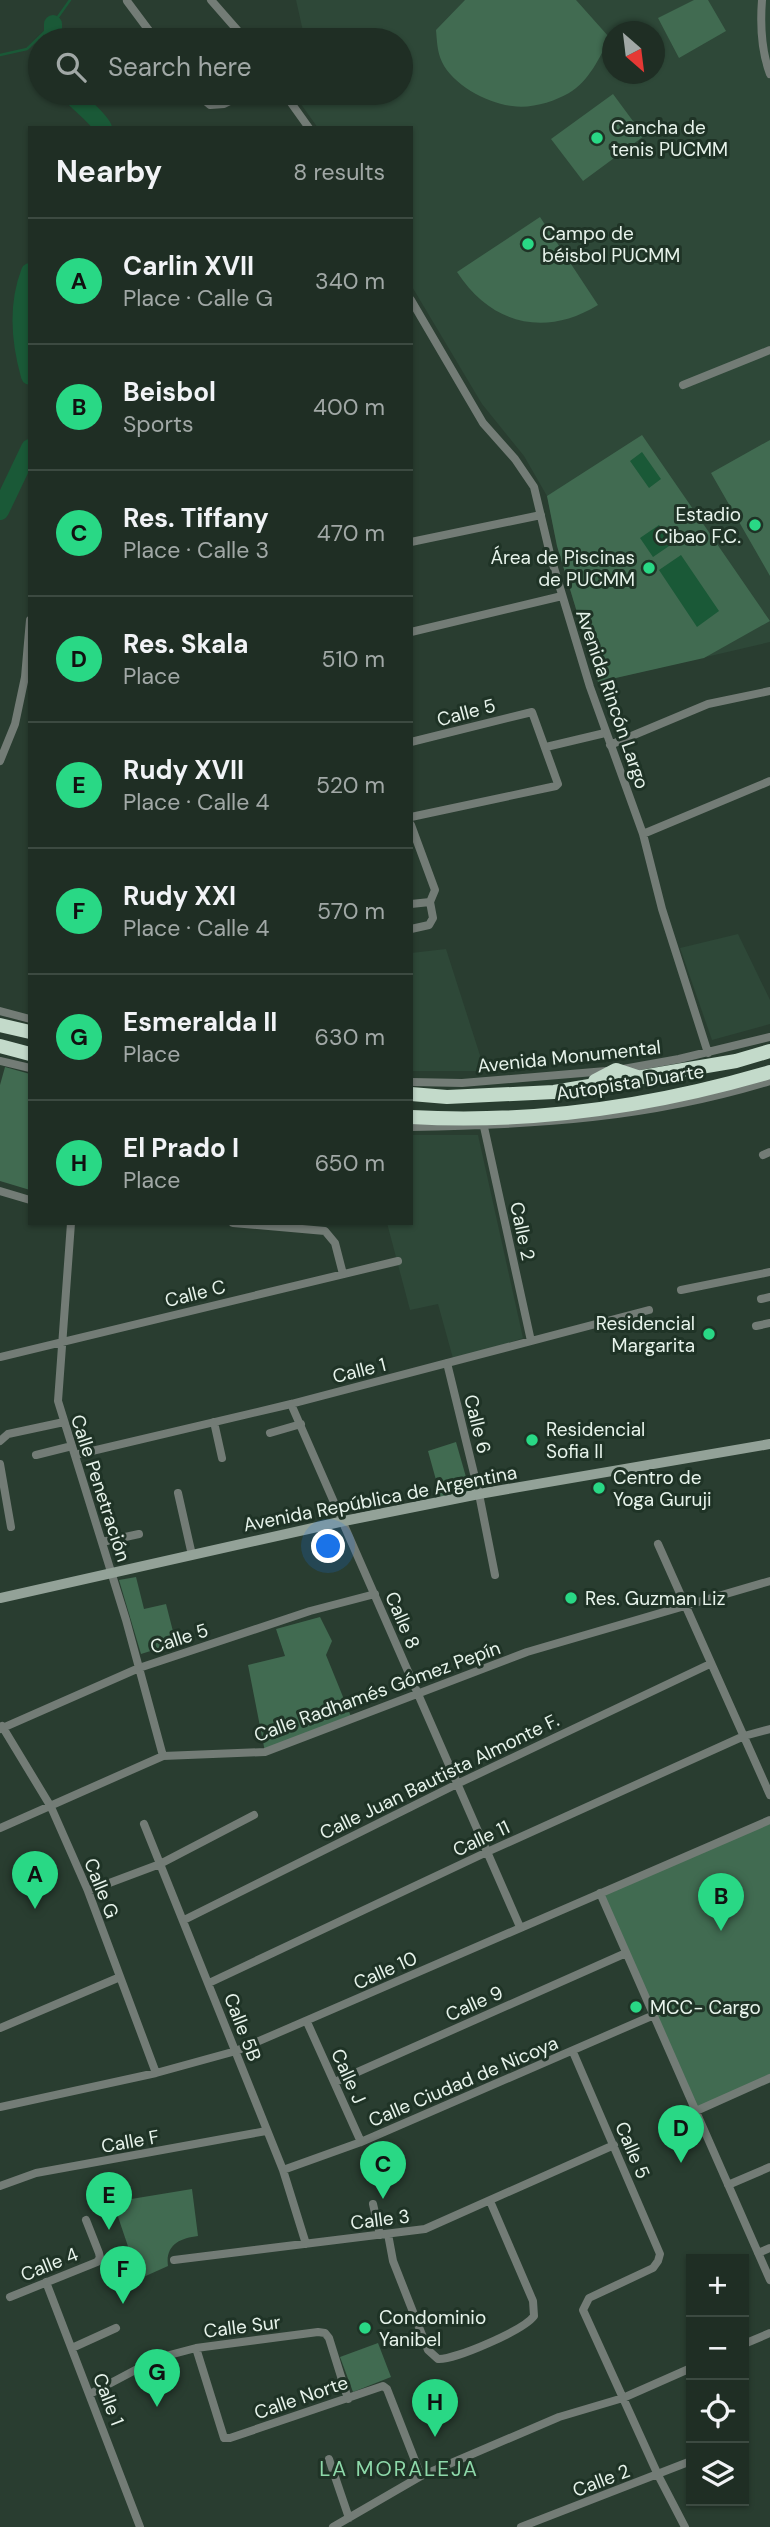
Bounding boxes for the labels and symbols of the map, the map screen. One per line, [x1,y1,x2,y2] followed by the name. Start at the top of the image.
[602,21,665,84] north arrow
[611,115,728,162] place label: Cancha de tenis PUCMM
[589,130,605,146] marker: Cancha de tenis PUCMM
[542,221,680,268] place label: Campo de béisbol PUCMM
[520,236,536,252] marker: Campo de béisbol PUCMM
[655,502,741,549] place label: Estadio Cibao F.C.
[747,517,763,533] marker: Estadio Cibao F.C.
[490,545,635,592] place label: Área de Piscinas de PUCMM
[641,560,657,576] marker: Área de Piscinas de PUCMM
[570,606,655,792] street label: Avenida Rincón Largo
[434,693,498,732] street label: Calle 5
[476,1034,662,1079] street label: Avenida Monumental
[554,1058,706,1107] street label: Autopista Duarte
[504,1200,541,1263] street label: Calle 2
[162,1274,228,1313] street label: Calle C
[596,1311,695,1358] place label: Residencial Margarita
[701,1326,717,1342] marker: Residencial Margarita
[330,1352,388,1389] street label: Calle 1
[458,1392,497,1456] street label: Calle 6
[65,1411,136,1565] street label: Calle Penetración
[546,1417,645,1464] place label: Residencial Sofia II
[524,1432,540,1448] marker: Residencial Sofia II
[241,1460,519,1537] street label: Avenida República de Argentina
[613,1465,712,1512] place label: Centro de Yoga Guruji
[591,1480,607,1496] marker: Centro de Yoga Guruji
[311,1529,345,1563] your location
[585,1586,725,1611] place label: Res. Guzman Liz
[379,1588,426,1653] street label: Calle 8
[563,1590,579,1606] marker: Res. Guzman Liz
[147,1617,211,1660] street label: Calle 5
[250,1635,504,1748] street label: Calle Radhamés Gómez Pepín
[315,1707,563,1845] street label: Calle Juan Bautista Almonte F.
[449,1814,514,1862] street label: Calle 11
[12,1851,58,1909] pin: A
[78,1854,125,1922] street label: Calle G
[698,1873,744,1931] pin: B
[349,1945,421,1996] street label: Calle 10
[442,1980,507,2027] street label: Calle 9
[218,1989,267,2065] street label: Calle 5B
[650,1995,761,2020] place label: MCC- Cargo
[628,1999,644,2015] marker: MCC- Cargo
[365,2030,562,2133] street label: Calle Ciudad de Nicoya
[325,2045,372,2108] street label: Calle J
[658,2105,704,2163] pin: D
[609,2118,656,2183] street label: Calle 5
[99,2124,161,2159] street label: Calle F
[360,2141,406,2199] pin: C
[86,2172,132,2230] pin: E
[349,2203,411,2236] street label: Calle 3
[17,2242,82,2287] street label: Calle 4
[100,2246,146,2304] pin: F
[379,2305,486,2352] place label: Condominio Yanibel
[202,2309,282,2344] street label: Calle Sur
[357,2320,373,2336] marker: Condominio Yanibel
[134,2349,180,2407] pin: G
[87,2369,130,2429] street label: Calle 1
[251,2370,351,2425] street label: Calle Norte
[412,2379,458,2437] pin: H
[319,2455,479,2483] district label: LA MORALEJA
[569,2458,633,2503] street label: Calle 2

